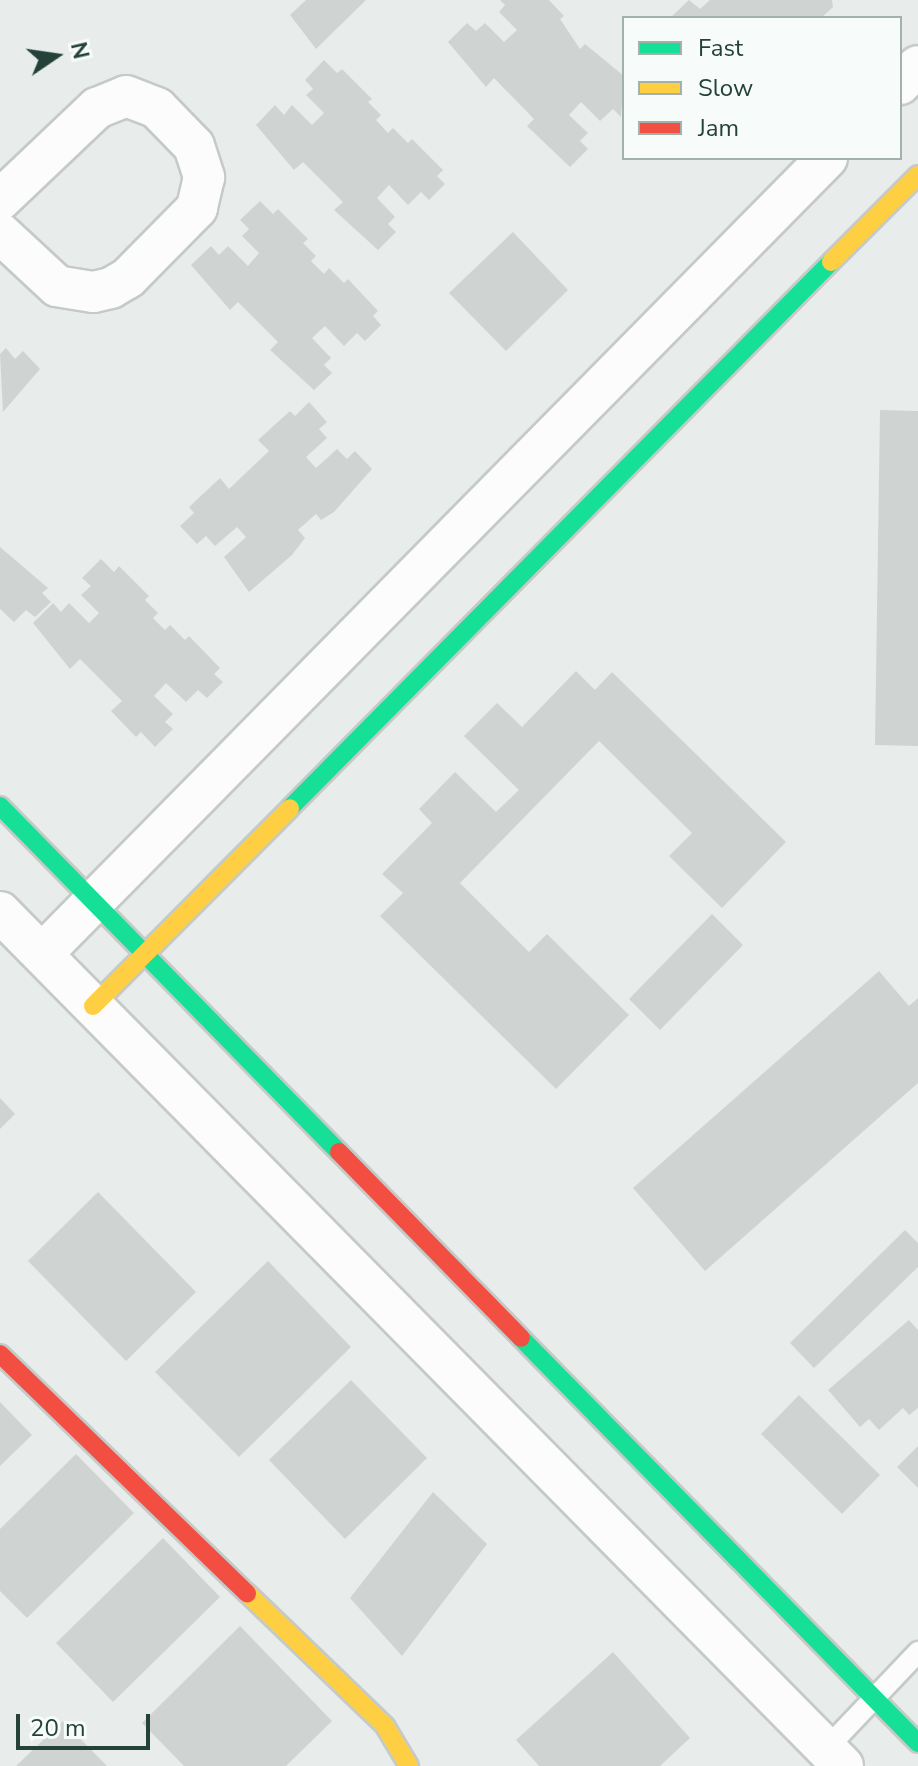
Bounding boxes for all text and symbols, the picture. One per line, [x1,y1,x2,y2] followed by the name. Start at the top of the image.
[16,16,96,96] north arrow
[622,16,902,160] legend
[698,32,743,64] text: Fast
[63,39,96,62] text: N
[698,72,753,104] text: Slow
[698,112,739,144] text: Jam
[20,1698,154,1748] scale bar
[30,1712,86,1744] text: 20 m

